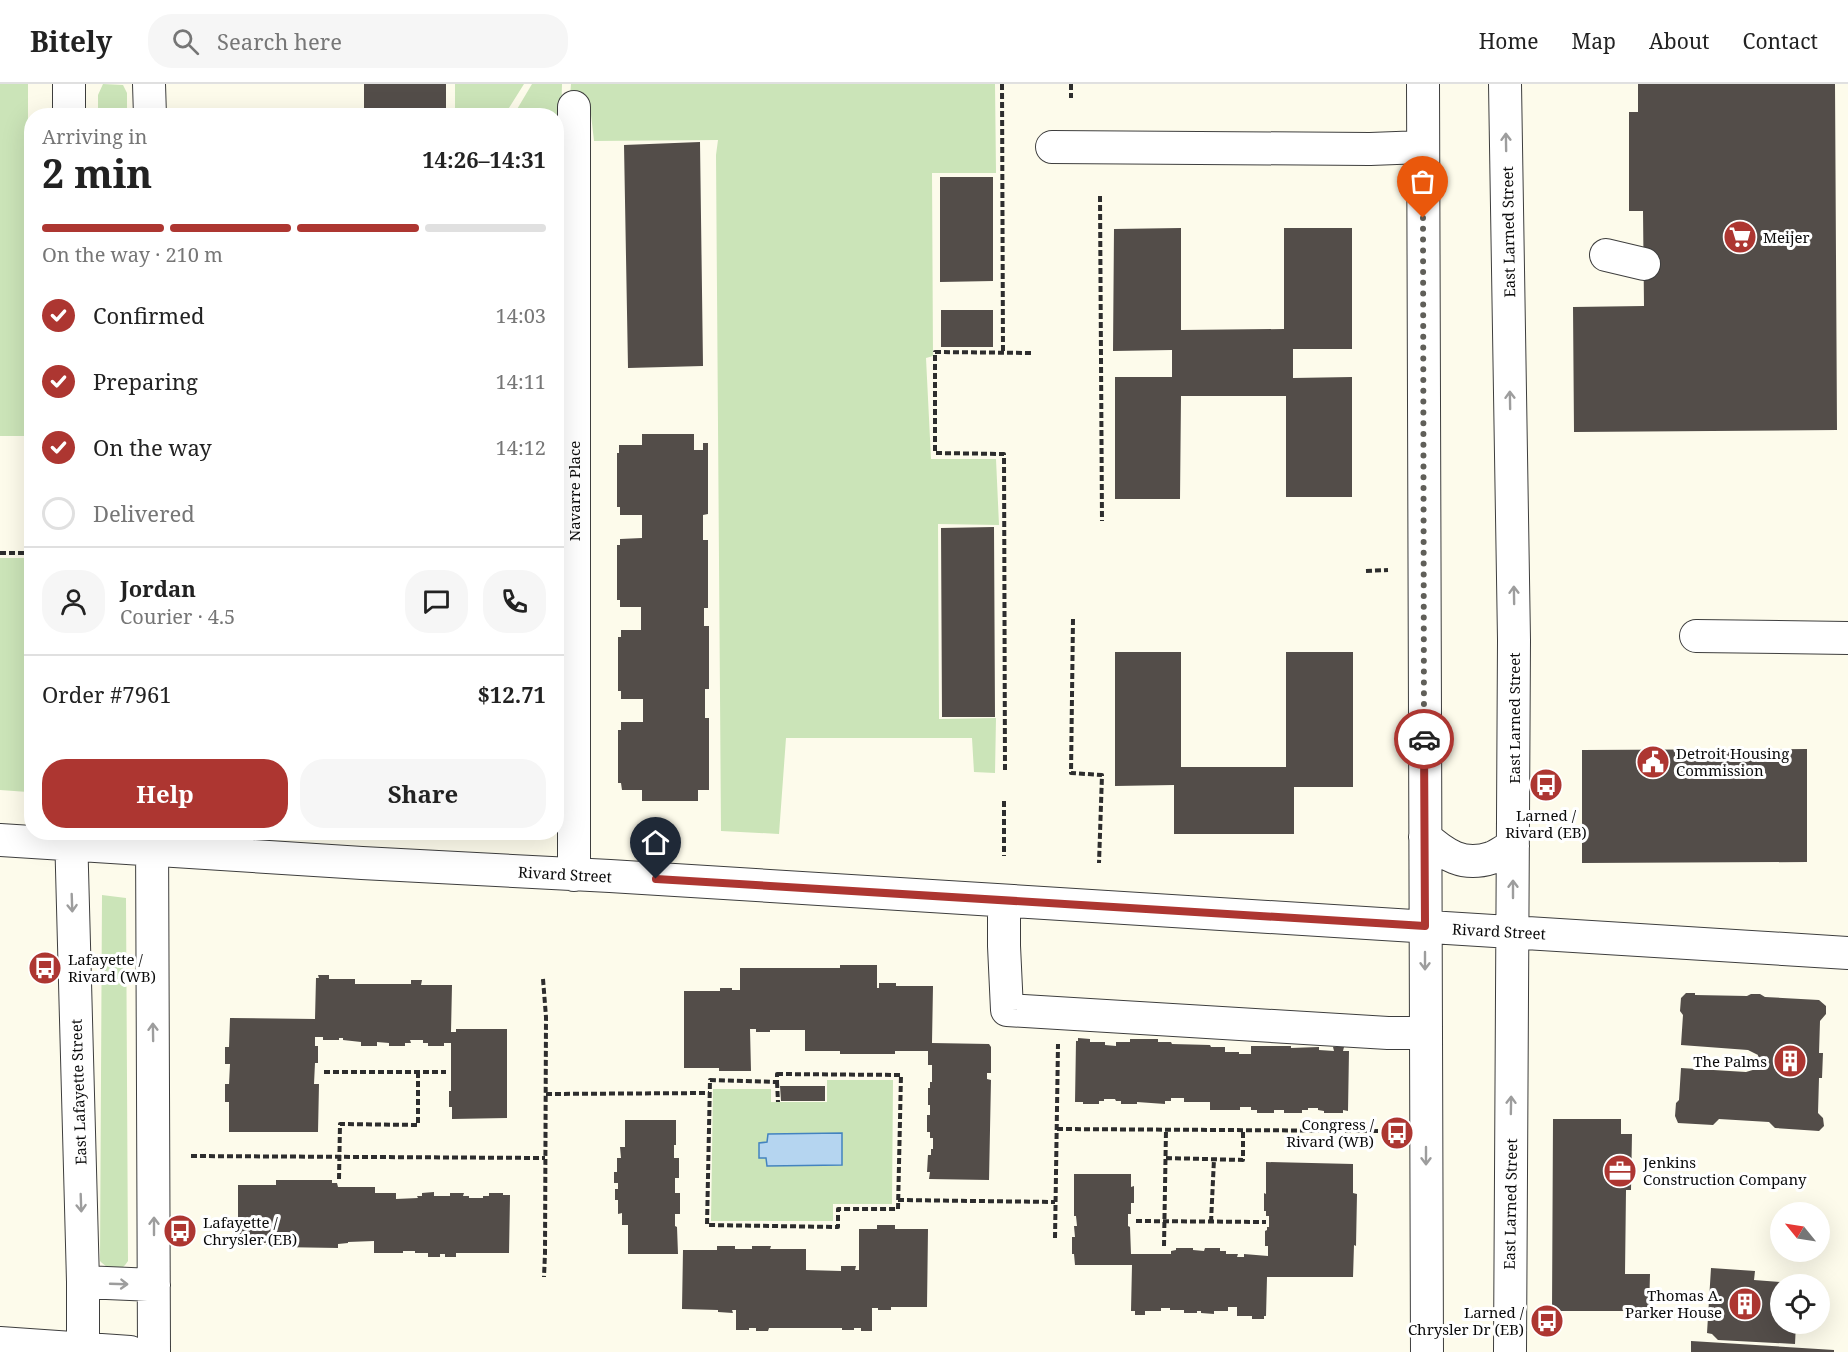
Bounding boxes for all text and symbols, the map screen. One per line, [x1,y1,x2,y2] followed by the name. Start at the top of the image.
[148,14,568,68] search box
[30,22,112,60] text: Bitely
[169,25,202,58] icon: search
[217,26,342,56] text: Search here
[1479,27,1539,55] text: Home
[1572,27,1616,55] text: Map
[1649,27,1710,55] text: About
[1743,27,1818,55] text: Contact
[42,123,147,150] text: Arriving in
[1500,132,1512,152] one-way arrow
[422,144,546,174] text: 14:26–14:31
[42,146,152,199] text: 2 min
[1397,156,1448,218] pin
[1406,165,1439,198] icon: bag
[1497,166,1519,298] street label: East Larned Street
[1722,219,1758,255] supermarket icon: Meijer
[1763,227,1810,247] place label: Meijer
[42,241,223,268] text: On the way · 210 m
[42,299,75,332] icon: check
[93,300,204,330] text: Confirmed
[496,302,546,329] text: 14:03
[42,365,75,398] icon: check
[93,366,198,396] text: Preparing
[496,368,546,395] text: 14:11
[1505,390,1516,410] one-way arrow
[42,431,75,464] icon: check
[93,432,212,462] text: On the way
[496,434,546,461] text: 14:12
[564,441,584,541] street label: Navarre Place
[93,498,195,528] text: Delivered
[42,570,105,633] button: person
[405,570,468,633] button: chat
[483,570,546,633] button: phone
[120,573,196,603] text: Jordan
[1508,585,1519,605] one-way arrow
[120,603,235,630] text: Courier · 4.5
[1504,652,1524,784] street label: East Larned Street
[42,679,172,709] text: Order #7961
[477,679,546,709] text: $12.71
[1394,709,1454,769] courier
[1408,723,1441,756] icon: car
[1676,743,1789,780] place label: Detroit Housing Commission
[1635,744,1671,780] public building icon: Detroit Housing Commission
[42,759,288,828] button: Help
[300,759,546,828] button: Share
[1528,767,1564,803] bus stop icon: Larned / Rivard (EB)
[1505,805,1587,842] place label: Larned / Rivard (EB)
[630,817,681,879] pin
[639,826,672,859] icon: home
[518,862,612,886] street label: Rivard Street
[1507,879,1519,899] one-way arrow
[67,893,78,913] one-way arrow
[1452,919,1546,943] street label: Rivard Street
[68,949,156,986] place label: Lafayette / Rivard (WB)
[27,950,63,986] bus stop icon: Lafayette / Rivard (WB)
[1419,951,1431,971] one-way arrow
[65,1019,91,1165] street label: East Lafayette Street
[147,1022,159,1042] one-way arrow
[1772,1043,1808,1079] building icon: The Palms
[1693,1051,1767,1071] place label: The Palms
[1505,1095,1517,1115] one-way arrow
[1286,1114,1375,1151] place label: Congress / Rivard (WB)
[1379,1115,1415,1151] bus stop icon: Congress / Rivard (WB)
[1499,1138,1521,1270] street label: East Larned Street
[1420,1146,1432,1166] one-way arrow
[1642,1152,1807,1189] place label: Jenkins Construction Company
[1602,1153,1638,1189] office icon: Jenkins Construction Company
[75,1193,87,1213] one-way arrow
[1770,1202,1830,1262] north arrow
[1770,1202,1830,1334] map controls
[203,1212,297,1249] place label: Lafayette / Chrysler (EB)
[162,1213,198,1249] bus stop icon: Lafayette / Chrysler (EB)
[148,1217,160,1237] one-way arrow
[1770,1274,1830,1334] button: locate
[108,1278,128,1289] one-way arrow
[1625,1285,1722,1322] place label: Thomas A. Parker House
[1727,1286,1763,1322] building icon: Thomas A. Parker House
[1408,1302,1525,1339] place label: Larned / Chrysler Dr (EB)
[1529,1303,1565,1339] bus stop icon: Larned / Chrysler Dr (EB)

